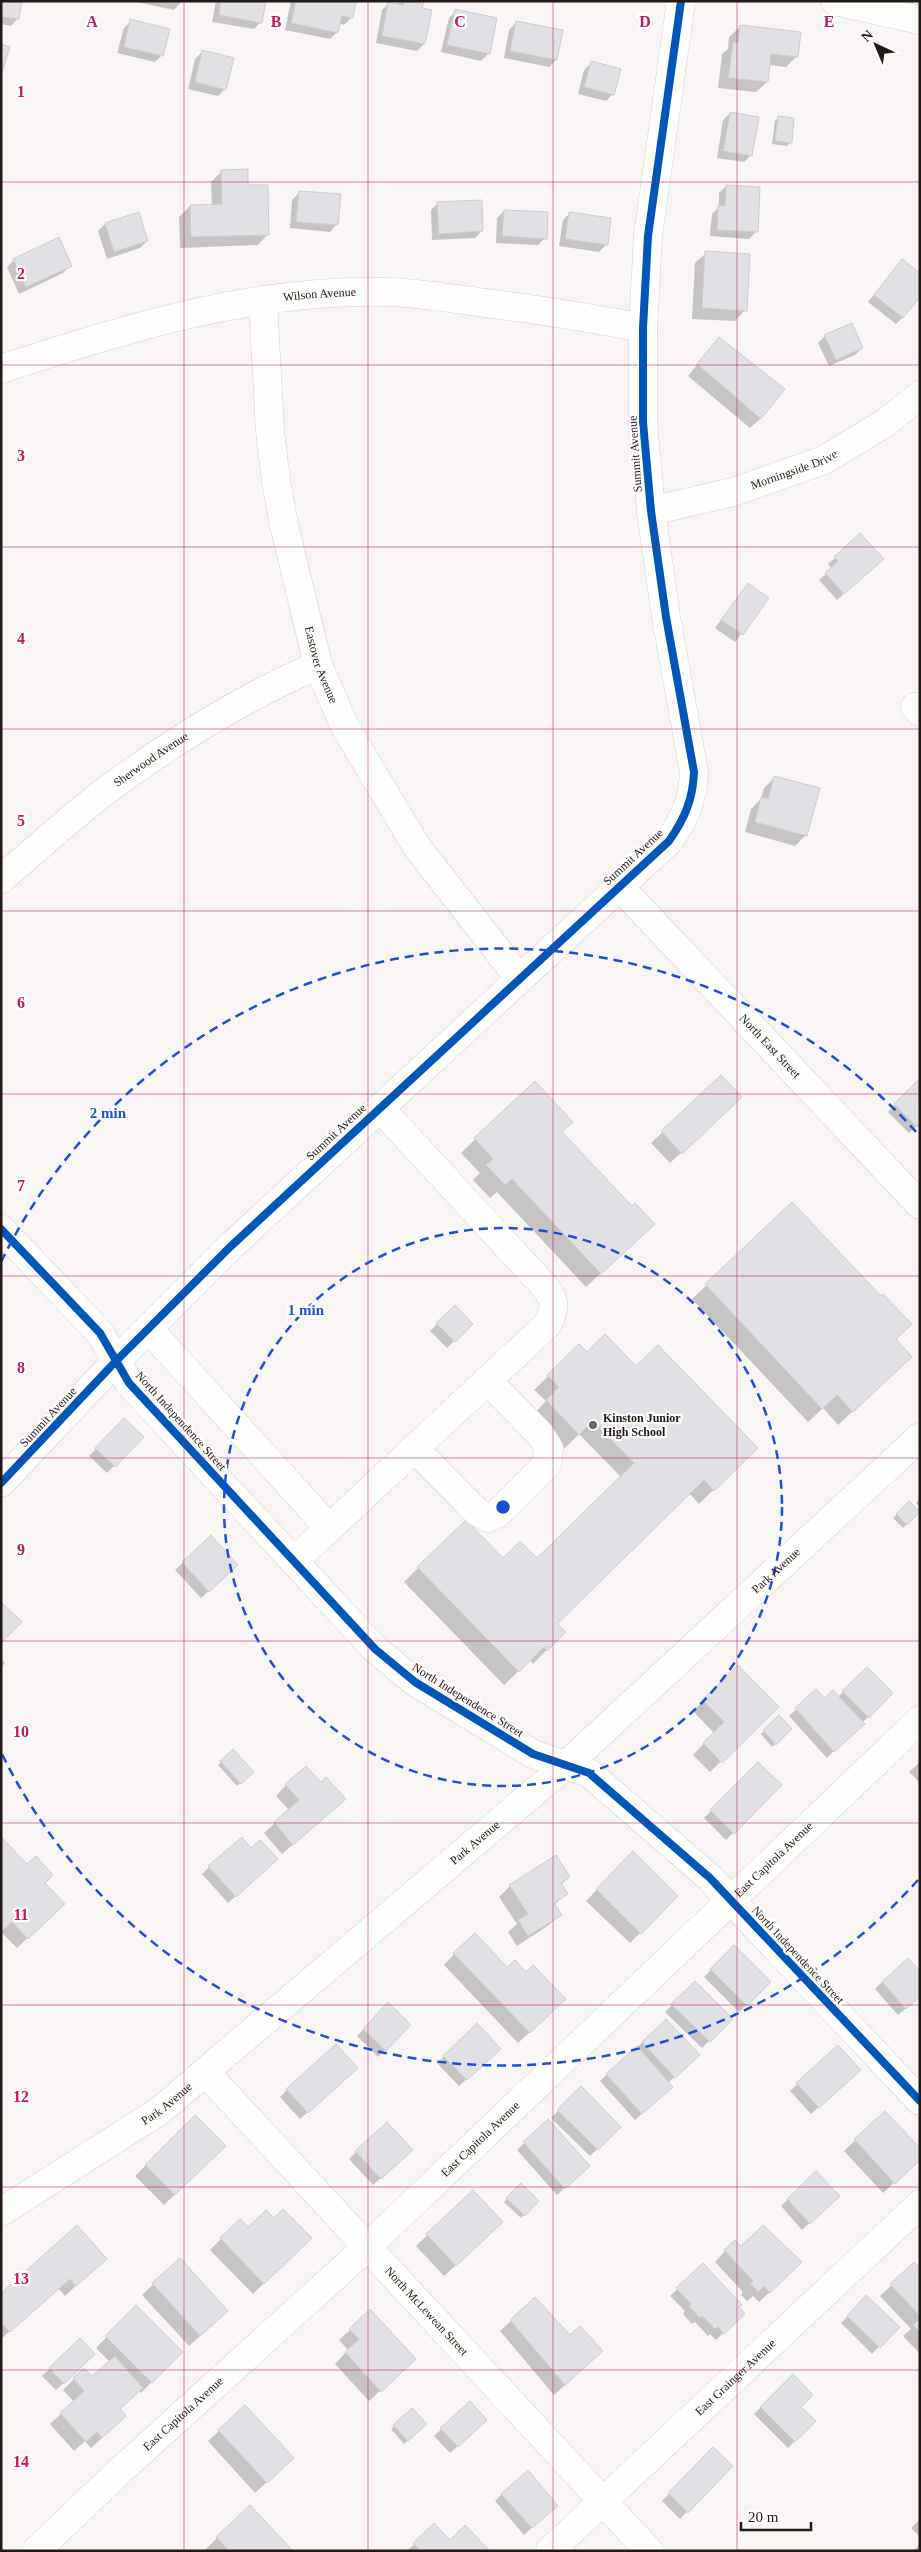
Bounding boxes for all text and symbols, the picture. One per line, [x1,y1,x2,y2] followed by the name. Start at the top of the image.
[86,13,98,30] text: A
[271,13,282,30] text: B
[454,13,466,30] text: C
[639,13,651,30] text: D
[824,13,834,30] text: E
[851,20,901,70] north arrow
[858,27,876,45] text: N
[17,83,25,100] text: 1
[17,265,25,282] text: 2
[282,285,356,304] street label: Wilson Avenue
[625,415,645,493] street label: Summit Avenue
[17,447,25,464] text: 3
[749,447,840,492] street label: Morningside Drive
[302,625,341,705] street label: Eastover Avenue
[17,630,25,647] text: 4
[111,729,191,790] street label: Sherwood Avenue
[17,812,25,829] text: 5
[600,826,666,888] street label: Summit Avenue
[17,994,25,1011] text: 6
[737,1011,804,1081] street label: North East Street
[303,1101,369,1163] street label: Summit Avenue
[90,1105,127,1121] text: 2 min
[17,1177,25,1194] text: 7
[288,1302,325,1318] text: 1 min
[17,1359,25,1376] text: 8
[133,1369,230,1474] street label: North Independence Street
[17,1384,79,1450] street label: Summit Avenue
[603,1411,681,1439] place label: Kinston Junior High School
[587,1419,599,1431] marker: Kinston Junior High School
[494,1498,512,1516] centre of rings
[17,1541,25,1558] text: 9
[749,1545,803,1596] street label: Park Avenue
[410,1660,527,1740] street label: North Independence Street
[13,1723,29,1740] text: 10
[447,1818,502,1868] street label: Park Avenue
[731,1819,816,1900] street label: East Capitola Avenue
[749,1903,847,2007] street label: North Independence Street
[13,1906,29,1923] text: 11
[139,2079,195,2128] street label: Park Avenue
[13,2088,29,2105] text: 12
[438,2098,523,2180] street label: East Capitola Avenue
[382,2264,472,2359] street label: North McLewean Street
[13,2270,29,2287] text: 13
[692,2336,778,2418] street label: East Grainger Avenue
[140,2374,226,2454] street label: East Capitola Avenue
[13,2453,29,2470] text: 14
[741,2500,811,2532] scale bar
[748,2509,779,2525] text: 20 m

